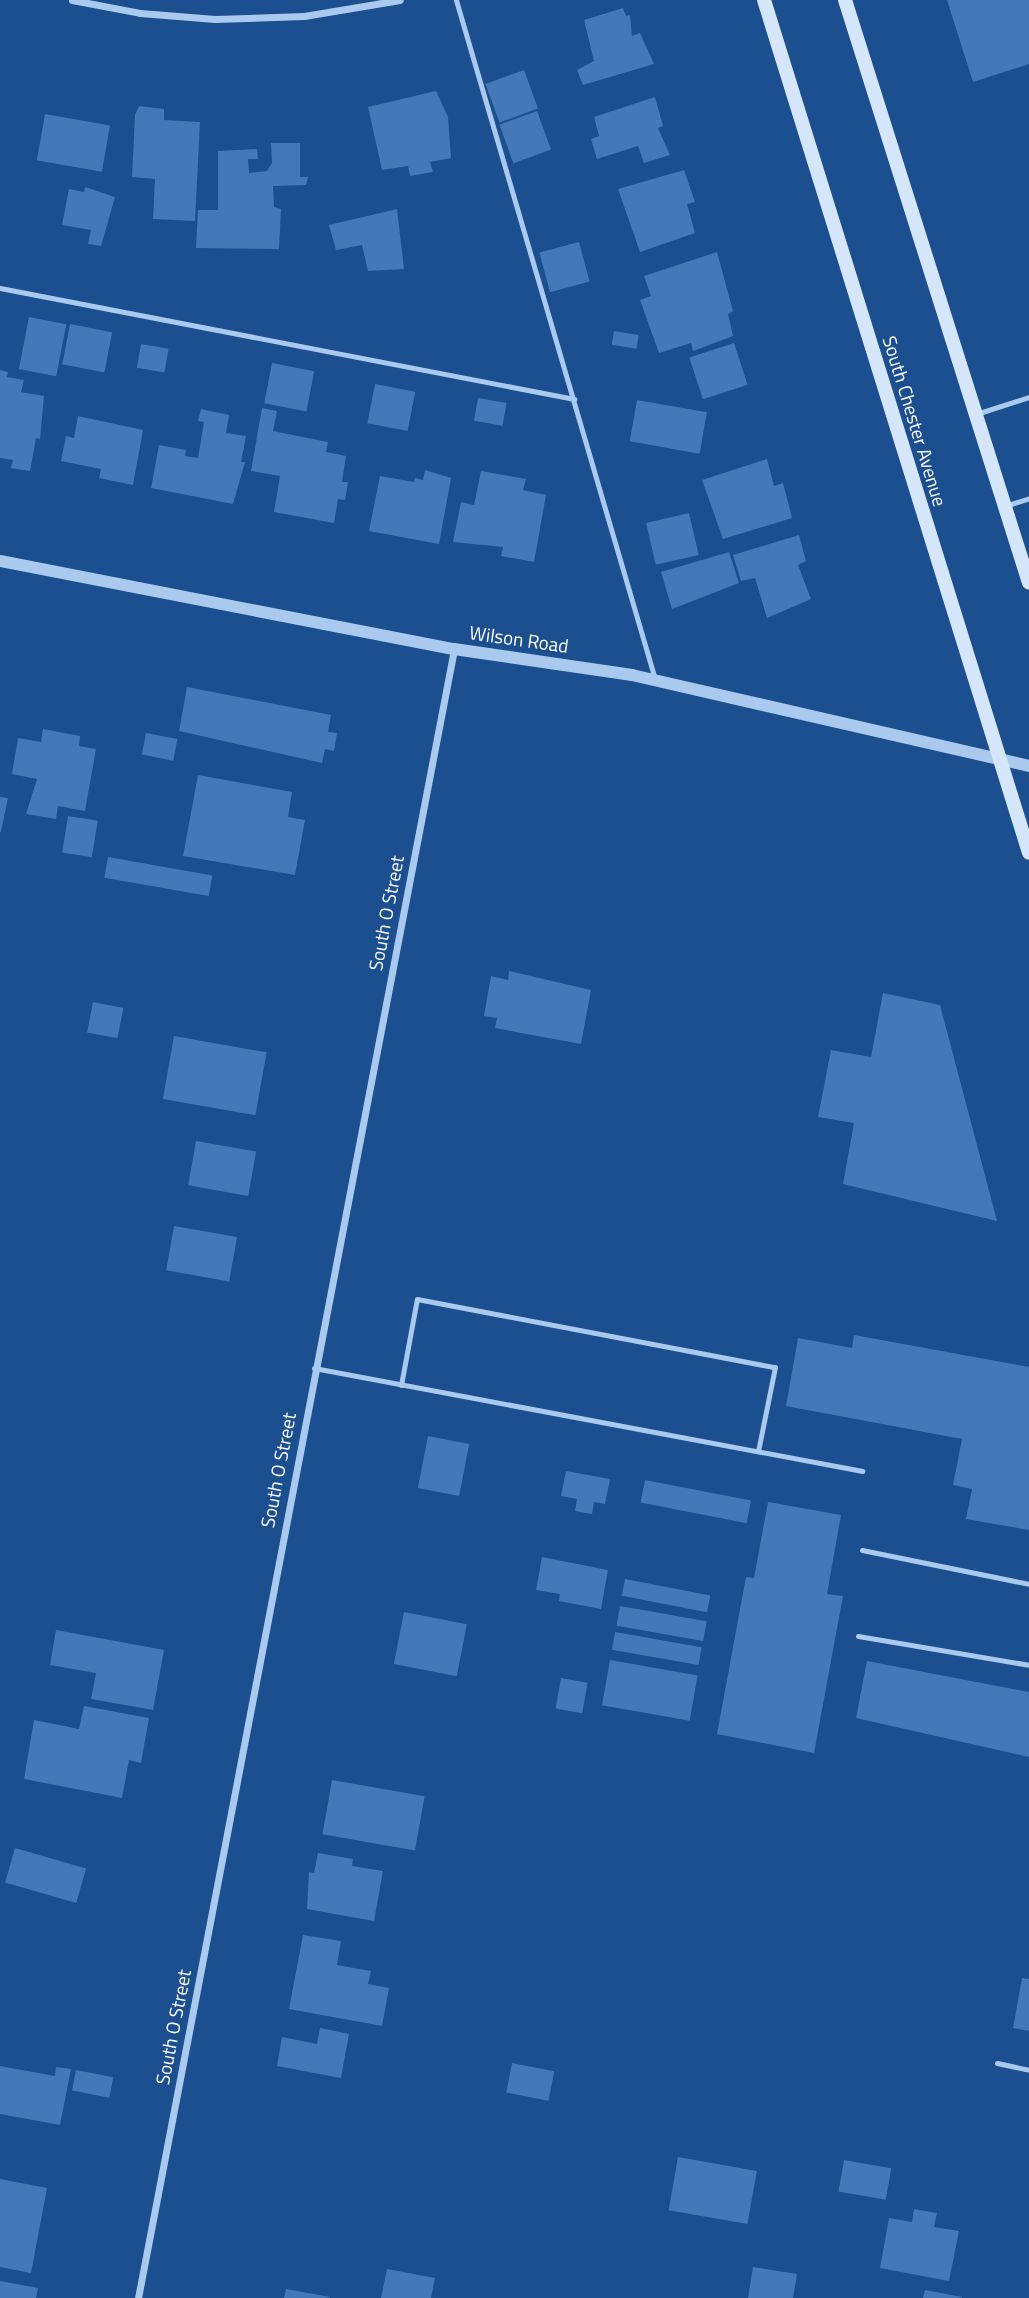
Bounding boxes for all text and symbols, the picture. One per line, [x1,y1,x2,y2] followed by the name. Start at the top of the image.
[878,333,952,509] street label: South Chester Avenue
[468,621,570,657] street label: Wilson Road
[364,853,408,973] street label: South O Street
[256,1410,300,1530] street label: South O Street
[151,1967,195,2087] street label: South O Street

